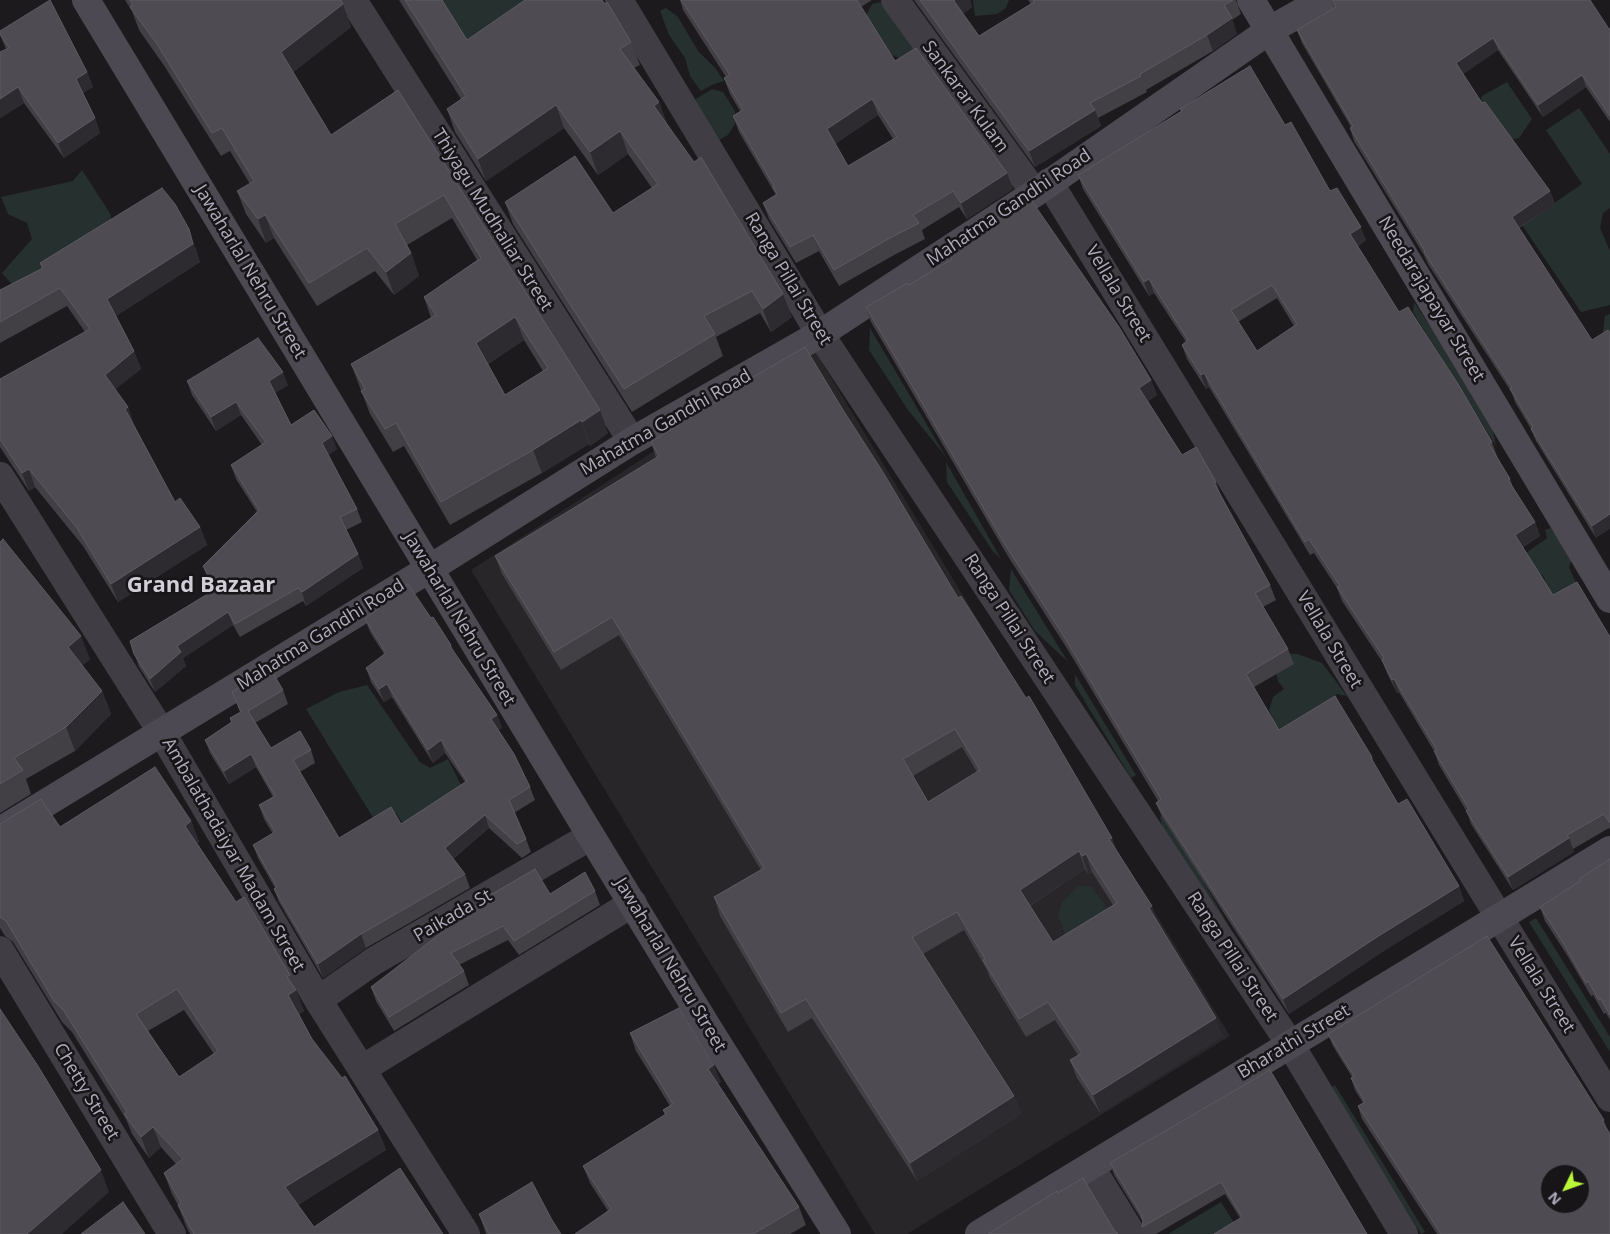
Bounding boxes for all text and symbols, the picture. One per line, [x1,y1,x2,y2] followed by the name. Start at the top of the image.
[917,37,1013,157] street label: Sankarar Kulam
[427,125,557,315] street label: Thiyagu Mudhaliar Street
[923,145,1095,271] street label: Mahatma Gandhi Road
[189,181,311,363] street label: Jawaharlal Nehru Street
[740,209,836,349] street label: Ranga Pillai Street
[1373,212,1489,386] street label: Needarajapayar Street
[1081,242,1155,346] street label: Vellala Street
[577,365,755,481] street label: Mahatma Gandhi Road
[398,528,520,710] street label: Jawaharlal Nehru Street
[959,550,1059,688] street label: Ranga Pillai Street
[127,573,275,599] district label: Grand Bazaar
[233,575,409,695] street label: Mahatma Gandhi Road
[1292,588,1366,692] street label: Vellala Street
[157,734,309,976] street label: Ambalathadaiyar Madam Street
[609,874,731,1056] street label: Jawaharlal Nehru Street
[410,885,496,947] street label: Paikada St
[1182,888,1282,1026] street label: Ranga Pillai Street
[1503,933,1579,1037] street label: Vellala Street
[1234,1000,1354,1084] street label: Bharathi Street
[49,1040,123,1144] street label: Chetty Street
[1540,1164,1590,1214] north arrow
[1543,1188,1565,1209] text: N

